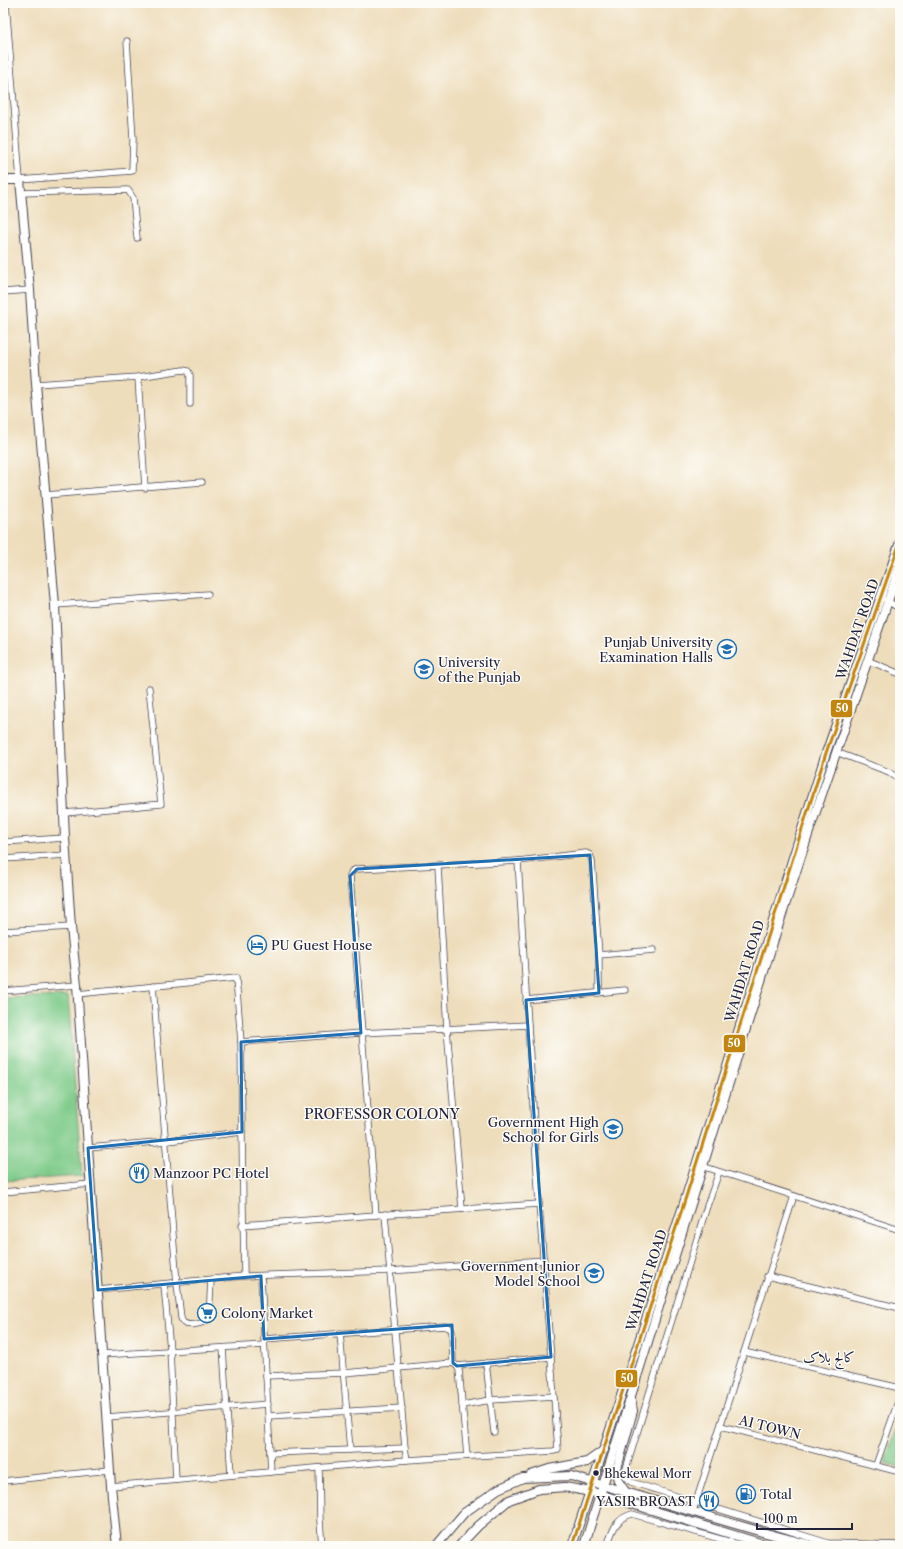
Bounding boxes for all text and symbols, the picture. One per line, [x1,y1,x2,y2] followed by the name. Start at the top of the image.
[832,576,882,682] street label: WAHDAT ROAD
[599,634,714,665] place label: Punjab University Examination Halls
[716,638,738,660] school or university icon: Punjab University Examination Halls
[438,654,521,685] place label: University of the Punjab
[413,658,435,680] school or university icon: University of the Punjab
[830,699,853,718] line badge: 50
[835,701,849,715] text: 50
[721,918,767,1025] street label: WAHDAT ROAD
[246,934,268,956] hotel icon: PU Guest House
[271,937,372,953] place label: PU Guest House
[723,1034,746,1053] line badge: 50
[727,1036,741,1050] text: 50
[304,1105,461,1123] district label: PROFESSOR COLONY
[488,1114,599,1145] place label: Government High School for Girls
[602,1118,624,1140] school or university icon: Government High School for Girls
[128,1162,150,1184] restaurant icon: Manzoor PC Hotel
[153,1165,269,1181] place label: Manzoor PC Hotel
[622,1227,670,1334] street label: WAHDAT ROAD
[461,1258,581,1289] place label: Government Junior Model School
[583,1262,605,1284] school or university icon: Government Junior Model School
[196,1302,218,1324] supermarket icon: Colony Market
[221,1305,314,1321] place label: Colony Market
[803,1348,855,1370] district label: کالج بلاک
[615,1369,638,1388] line badge: 50
[620,1371,634,1385] text: 50
[737,1411,803,1442] street label: AI TOWN
[604,1466,692,1481] place label: Bhekewal Morr
[591,1468,601,1478] marker: Bhekewal Morr
[735,1483,757,1505] fuel station icon: Total
[760,1486,792,1502] place label: Total
[698,1490,720,1512] restaurant icon: YASIR BROAST
[595,1493,695,1509] place label: YASIR BROAST
[757,1505,852,1531] scale bar
[763,1511,798,1526] text: 100 m

